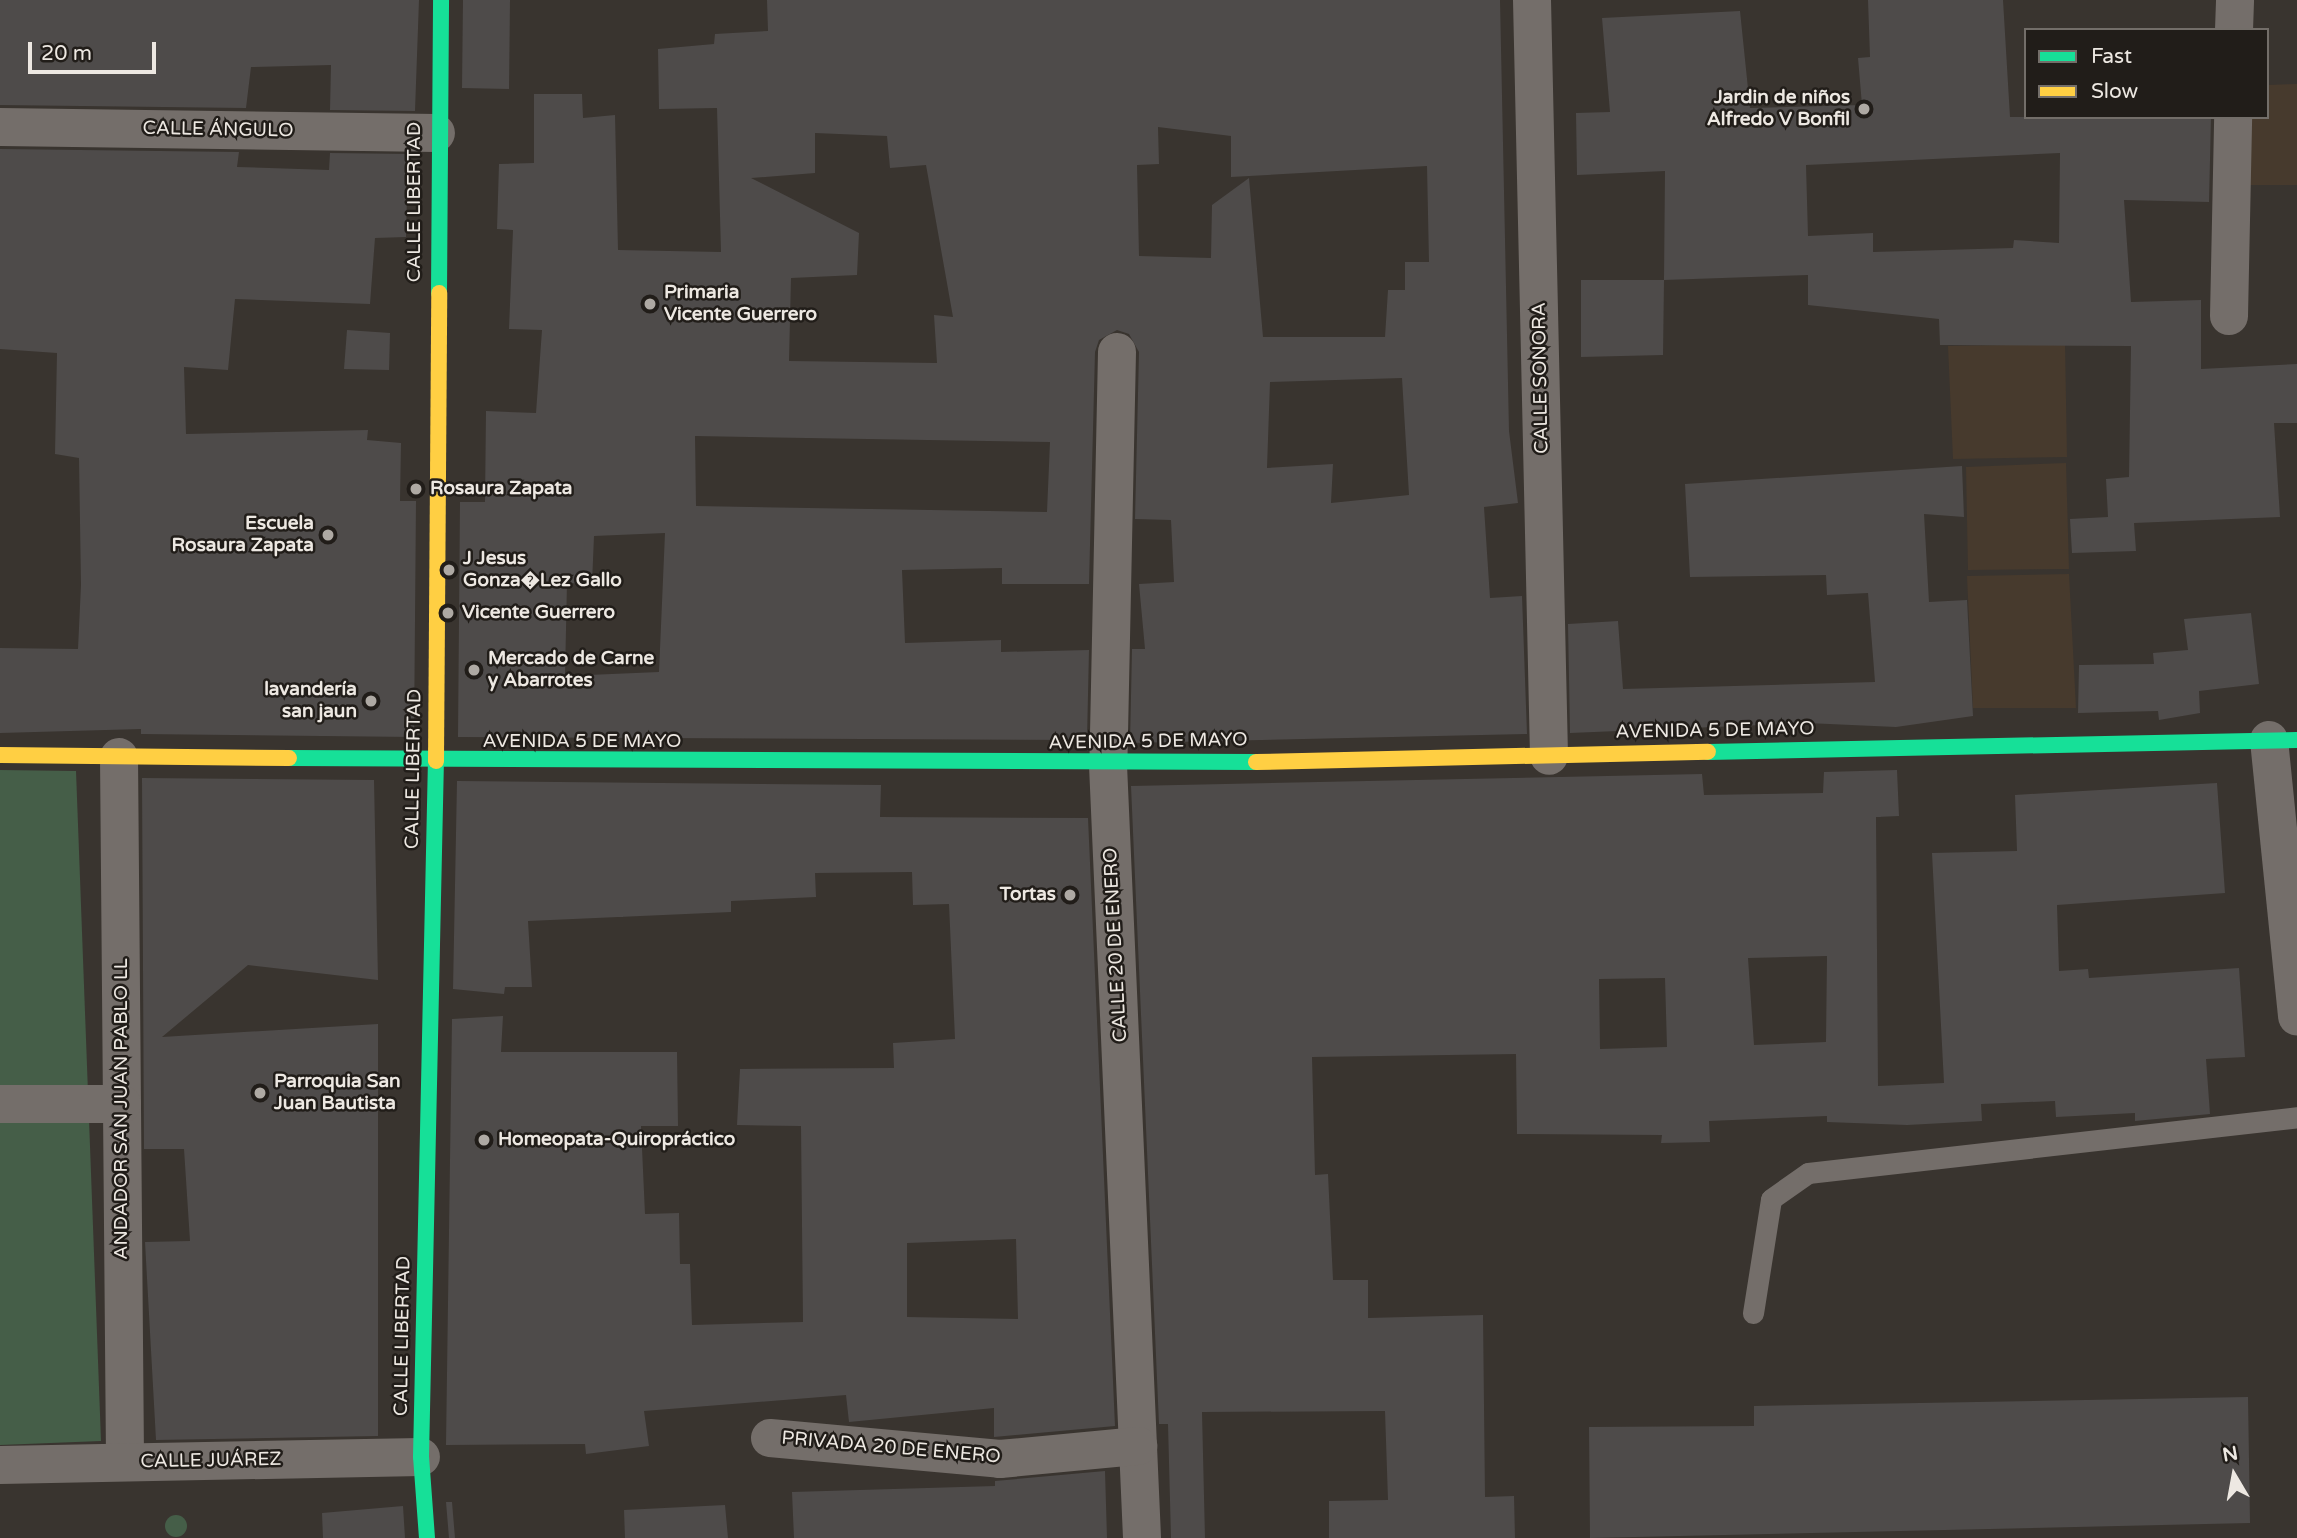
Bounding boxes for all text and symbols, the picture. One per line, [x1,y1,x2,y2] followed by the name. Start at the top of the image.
[32,28,159,72] scale bar
[2024,28,2269,119] legend
[41,41,92,66] text: 20 m
[2091,44,2132,69] text: Fast
[2091,79,2138,104] text: Slow
[1707,87,1850,131] place label: Jardin de niños Alfredo V Bonfil
[1856,101,1872,117] marker: Jardin de niños Alfredo V Bonfil
[142,117,294,143] street label: CALLE ÁNGULO
[404,122,426,282] street label: CALLE LIBERTAD
[664,282,817,326] place label: Primaria Vicente Guerrero
[642,296,658,312] marker: Primaria Vicente Guerrero
[1528,302,1554,454] street label: CALLE SONORA
[430,478,572,500] place label: Rosaura Zapata
[408,481,424,497] marker: Rosaura Zapata
[172,513,314,557] place label: Escuela Rosaura Zapata
[320,527,336,543] marker: Escuela Rosaura Zapata
[463,548,622,592] place label: J Jesus Gonza�Lez Gallo
[441,562,457,578] marker: J Jesus Gonza�Lez Gallo
[462,602,615,624] place label: Vicente Guerrero
[440,605,456,621] marker: Vicente Guerrero
[488,648,654,692] place label: Mercado de Carne y Abarrotes
[466,662,482,678] marker: Mercado de Carne y Abarrotes
[264,679,357,723] place label: lavandería san jaun
[401,689,427,849] street label: CALLE LIBERTAD
[363,693,379,709] marker: lavandería san jaun
[1615,718,1815,744] street label: AVENIDA 5 DE MAYO
[1048,729,1248,755] street label: AVENIDA 5 DE MAYO
[482,731,682,753] street label: AVENIDA 5 DE MAYO
[1100,847,1132,1043] street label: CALLE 20 DE ENERO
[1000,884,1056,906] place label: Tortas
[1062,887,1078,903] marker: Tortas
[111,958,133,1260] street label: ANDADOR SAN JUAN PABLO LL
[274,1071,401,1115] place label: Parroquia San Juan Bautista
[252,1085,268,1101] marker: Parroquia San Juan Bautista
[498,1129,735,1151] place label: Homeopata-Quiropráctico
[476,1132,492,1148] marker: Homeopata-Quiropráctico
[390,1256,416,1416] street label: CALLE LIBERTAD
[780,1427,1002,1469] street label: PRIVADA 20 DE ENERO
[2199,1440,2269,1510] north arrow
[2221,1442,2240,1466] text: N
[140,1448,282,1474] street label: CALLE JUÁREZ

